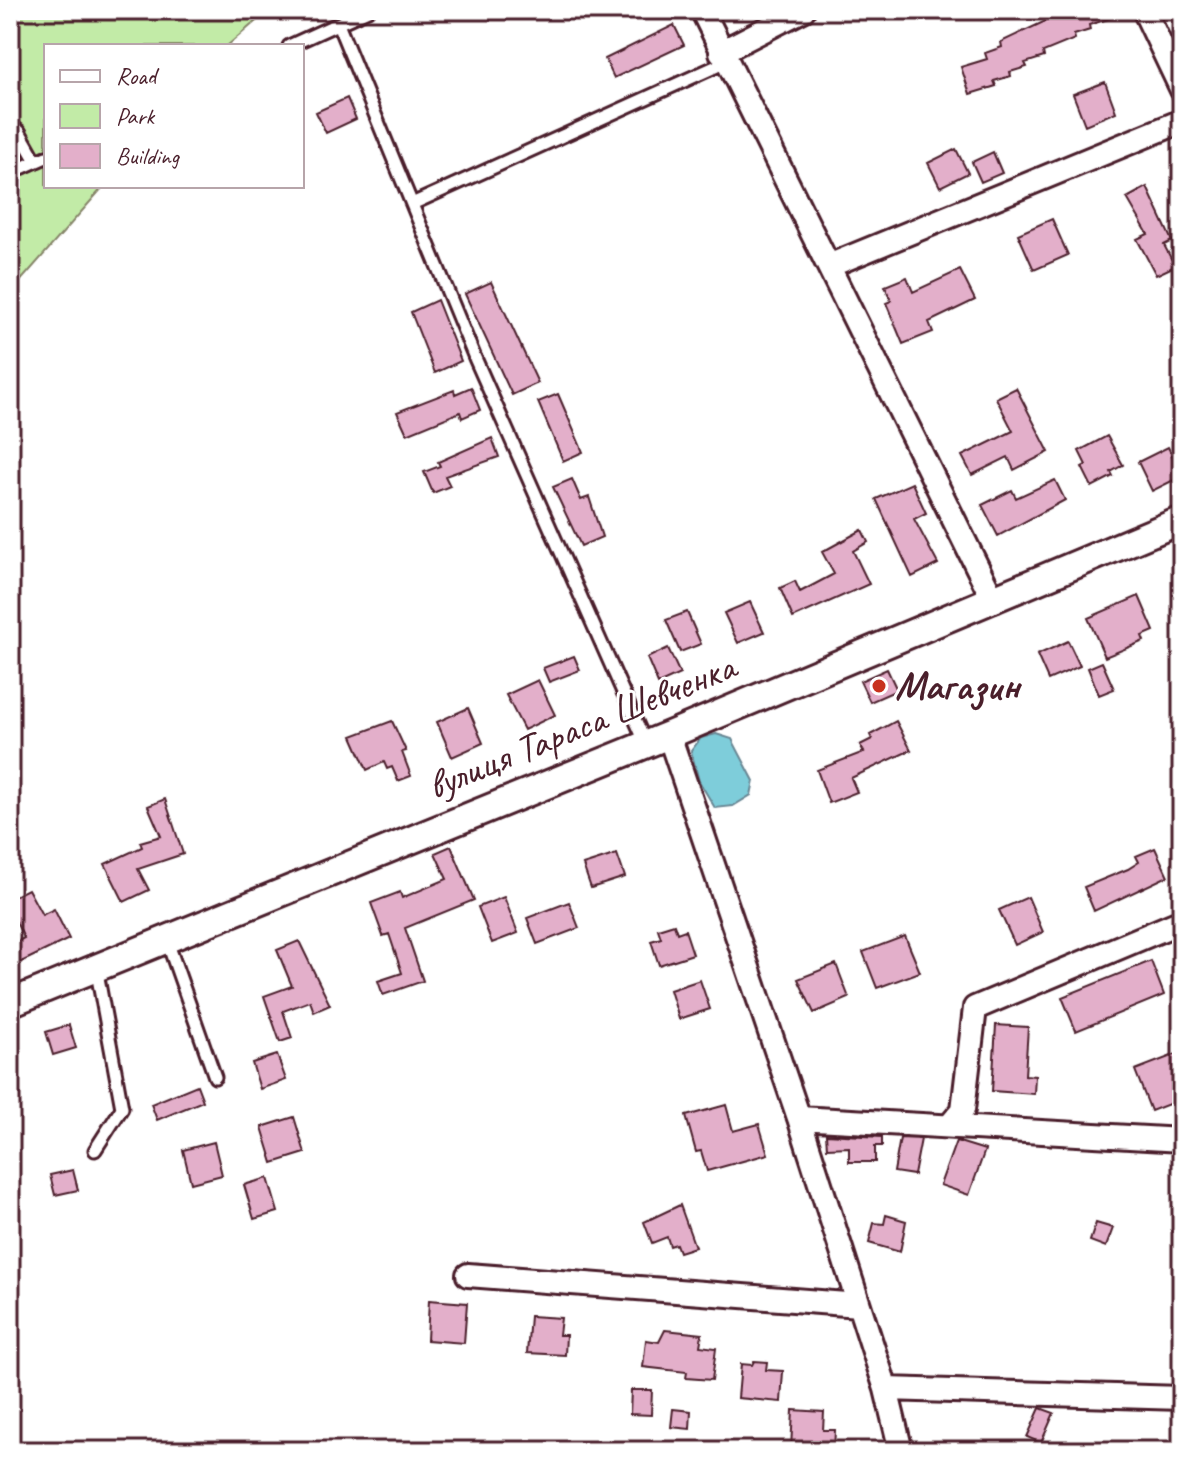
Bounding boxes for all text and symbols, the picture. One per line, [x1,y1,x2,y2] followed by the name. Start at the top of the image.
[44,44,304,188] legend
[116,61,160,91] text: Road
[116,101,156,131] text: Park
[116,141,181,171] text: Building
[420,640,745,811] street label: вулиця Тараса Шевченка
[895,661,1022,711] place label: Магазин
[870,677,888,695] marker: Магазин

